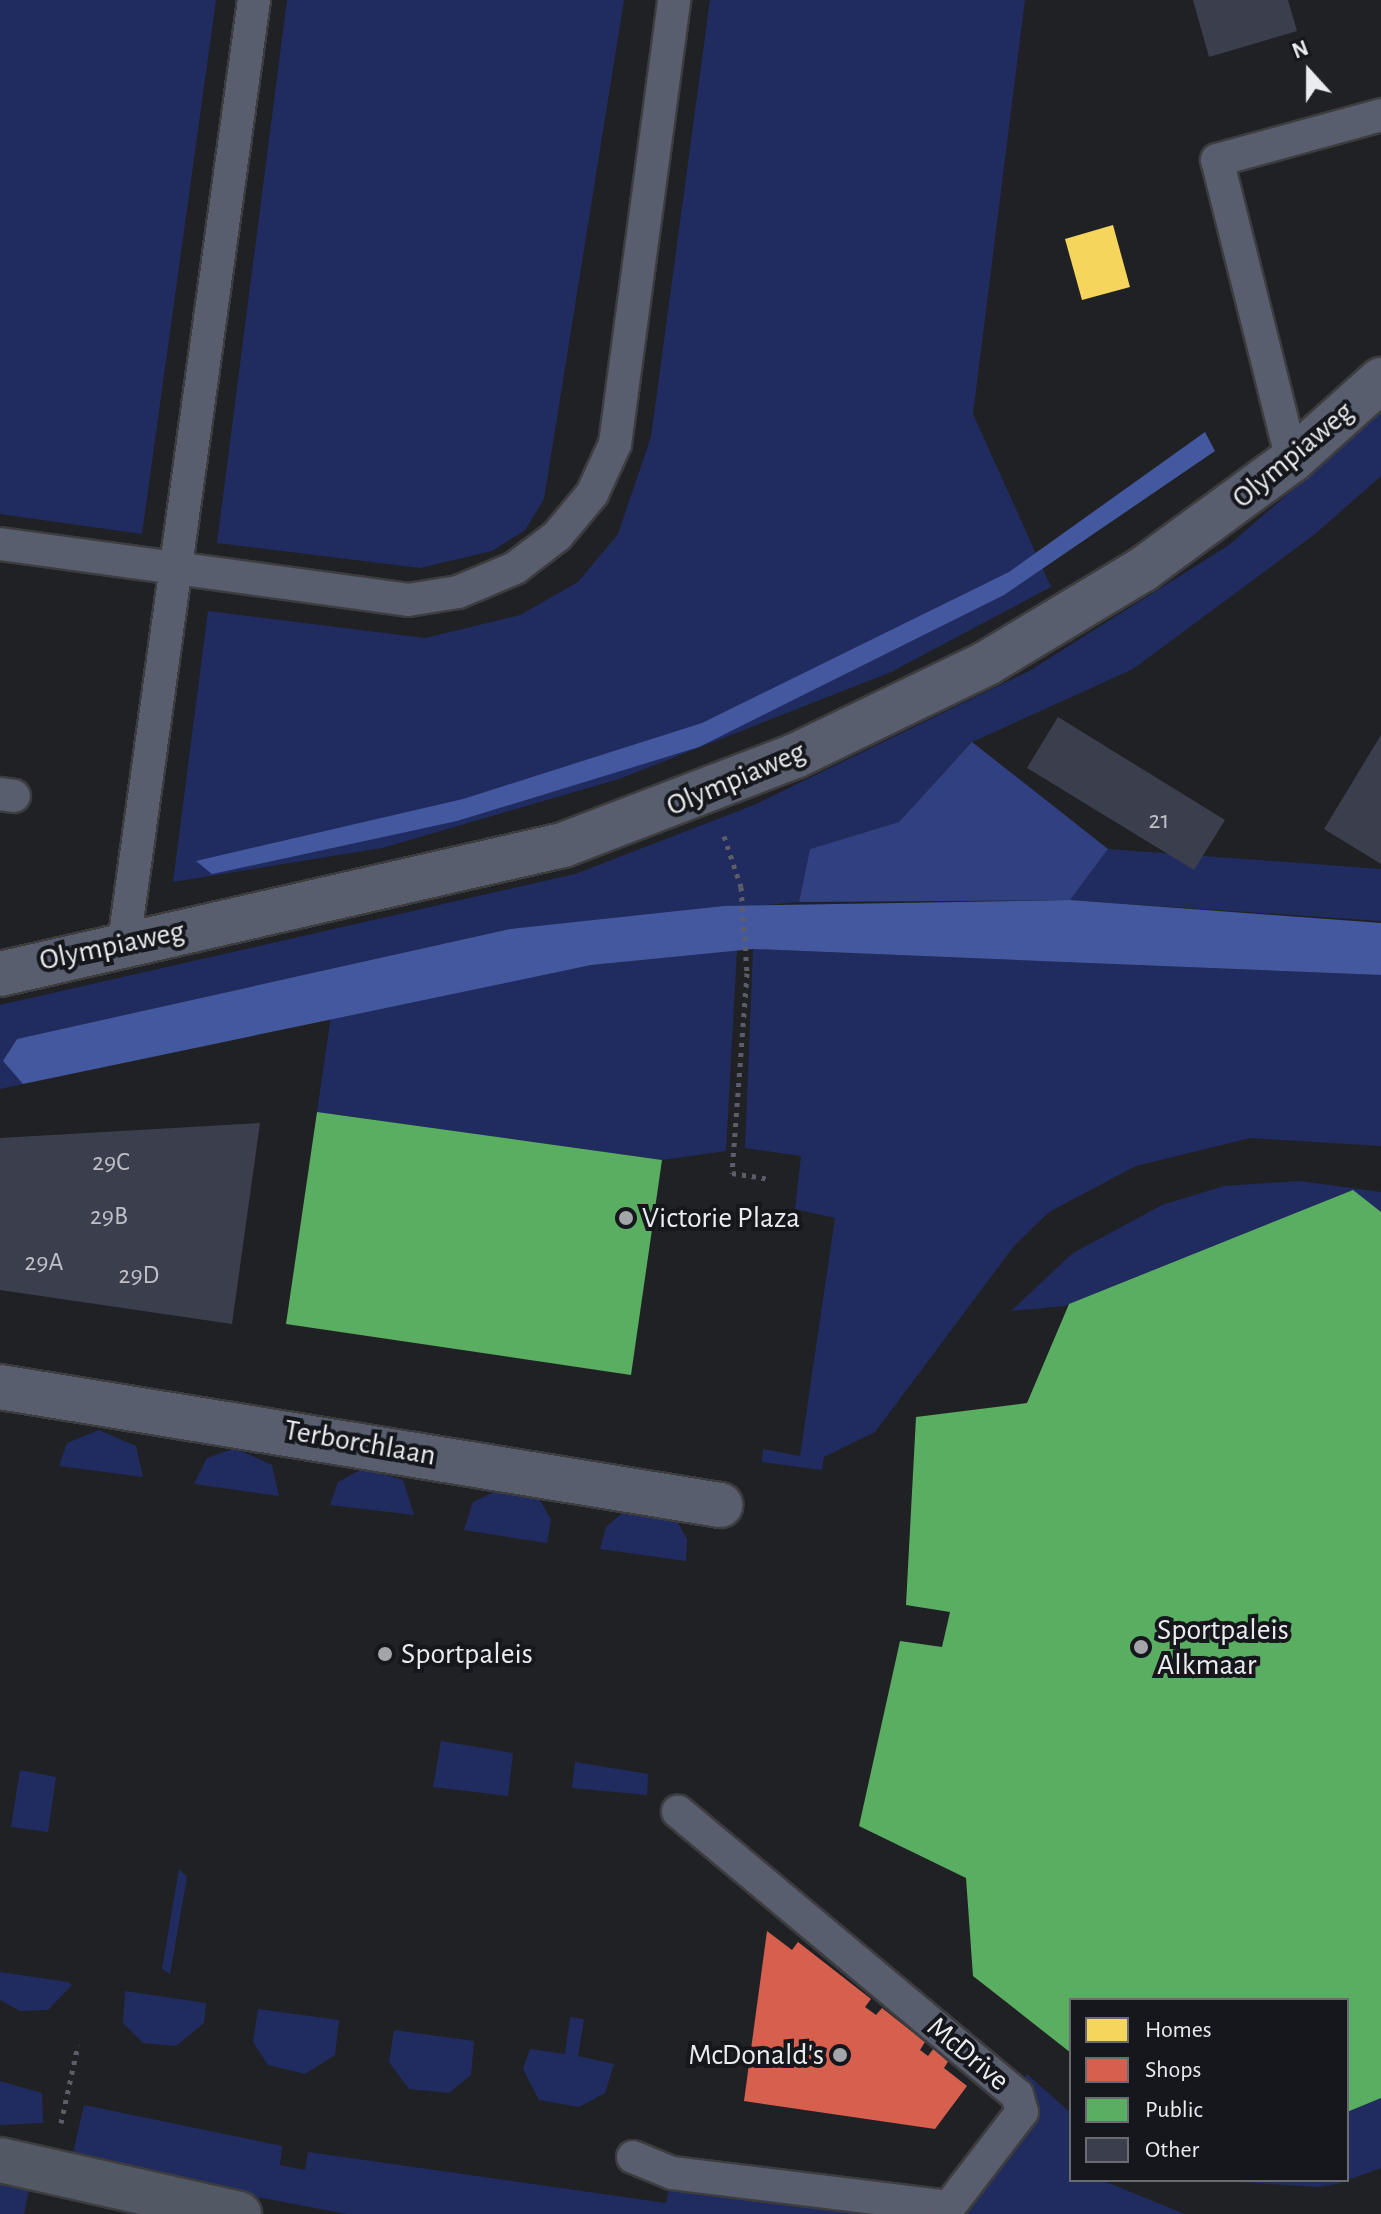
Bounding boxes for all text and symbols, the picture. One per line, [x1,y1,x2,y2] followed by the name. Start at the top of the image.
[1269,32,1349,112] north arrow
[1289,37,1311,63] text: N
[1225,394,1361,516] street label: Olympiaweg
[661,734,811,824] street label: Olympiaweg
[1149,805,1169,837] house number: 21
[36,913,188,979] street label: Olympiaweg
[92,1147,130,1179] house number: 29C
[642,1200,800,1236] place label: Victorie Plaza
[90,1201,128,1233] house number: 29B
[617,1209,635,1227] marker: Victorie Plaza
[24,1247,64,1279] house number: 29A
[119,1260,159,1292] house number: 29D
[281,1412,439,1474] street label: Terborchlaan
[1157,1612,1289,1682] place label: Sportpaleis Alkmaar
[401,1636,533,1672] place label: Sportpaleis
[1132,1638,1150,1656] marker: Sportpaleis Alkmaar
[376,1645,394,1663] marker: Sportpaleis
[1069,1998,1349,2182] legend
[920,2009,1016,2099] street label: McDrive
[1145,2018,1212,2042] text: Homes
[688,2037,824,2073] place label: McDonald's
[831,2046,849,2064] marker: McDonald's
[1145,2058,1201,2082] text: Shops
[1145,2098,1203,2122] text: Public
[1145,2138,1199,2162] text: Other

